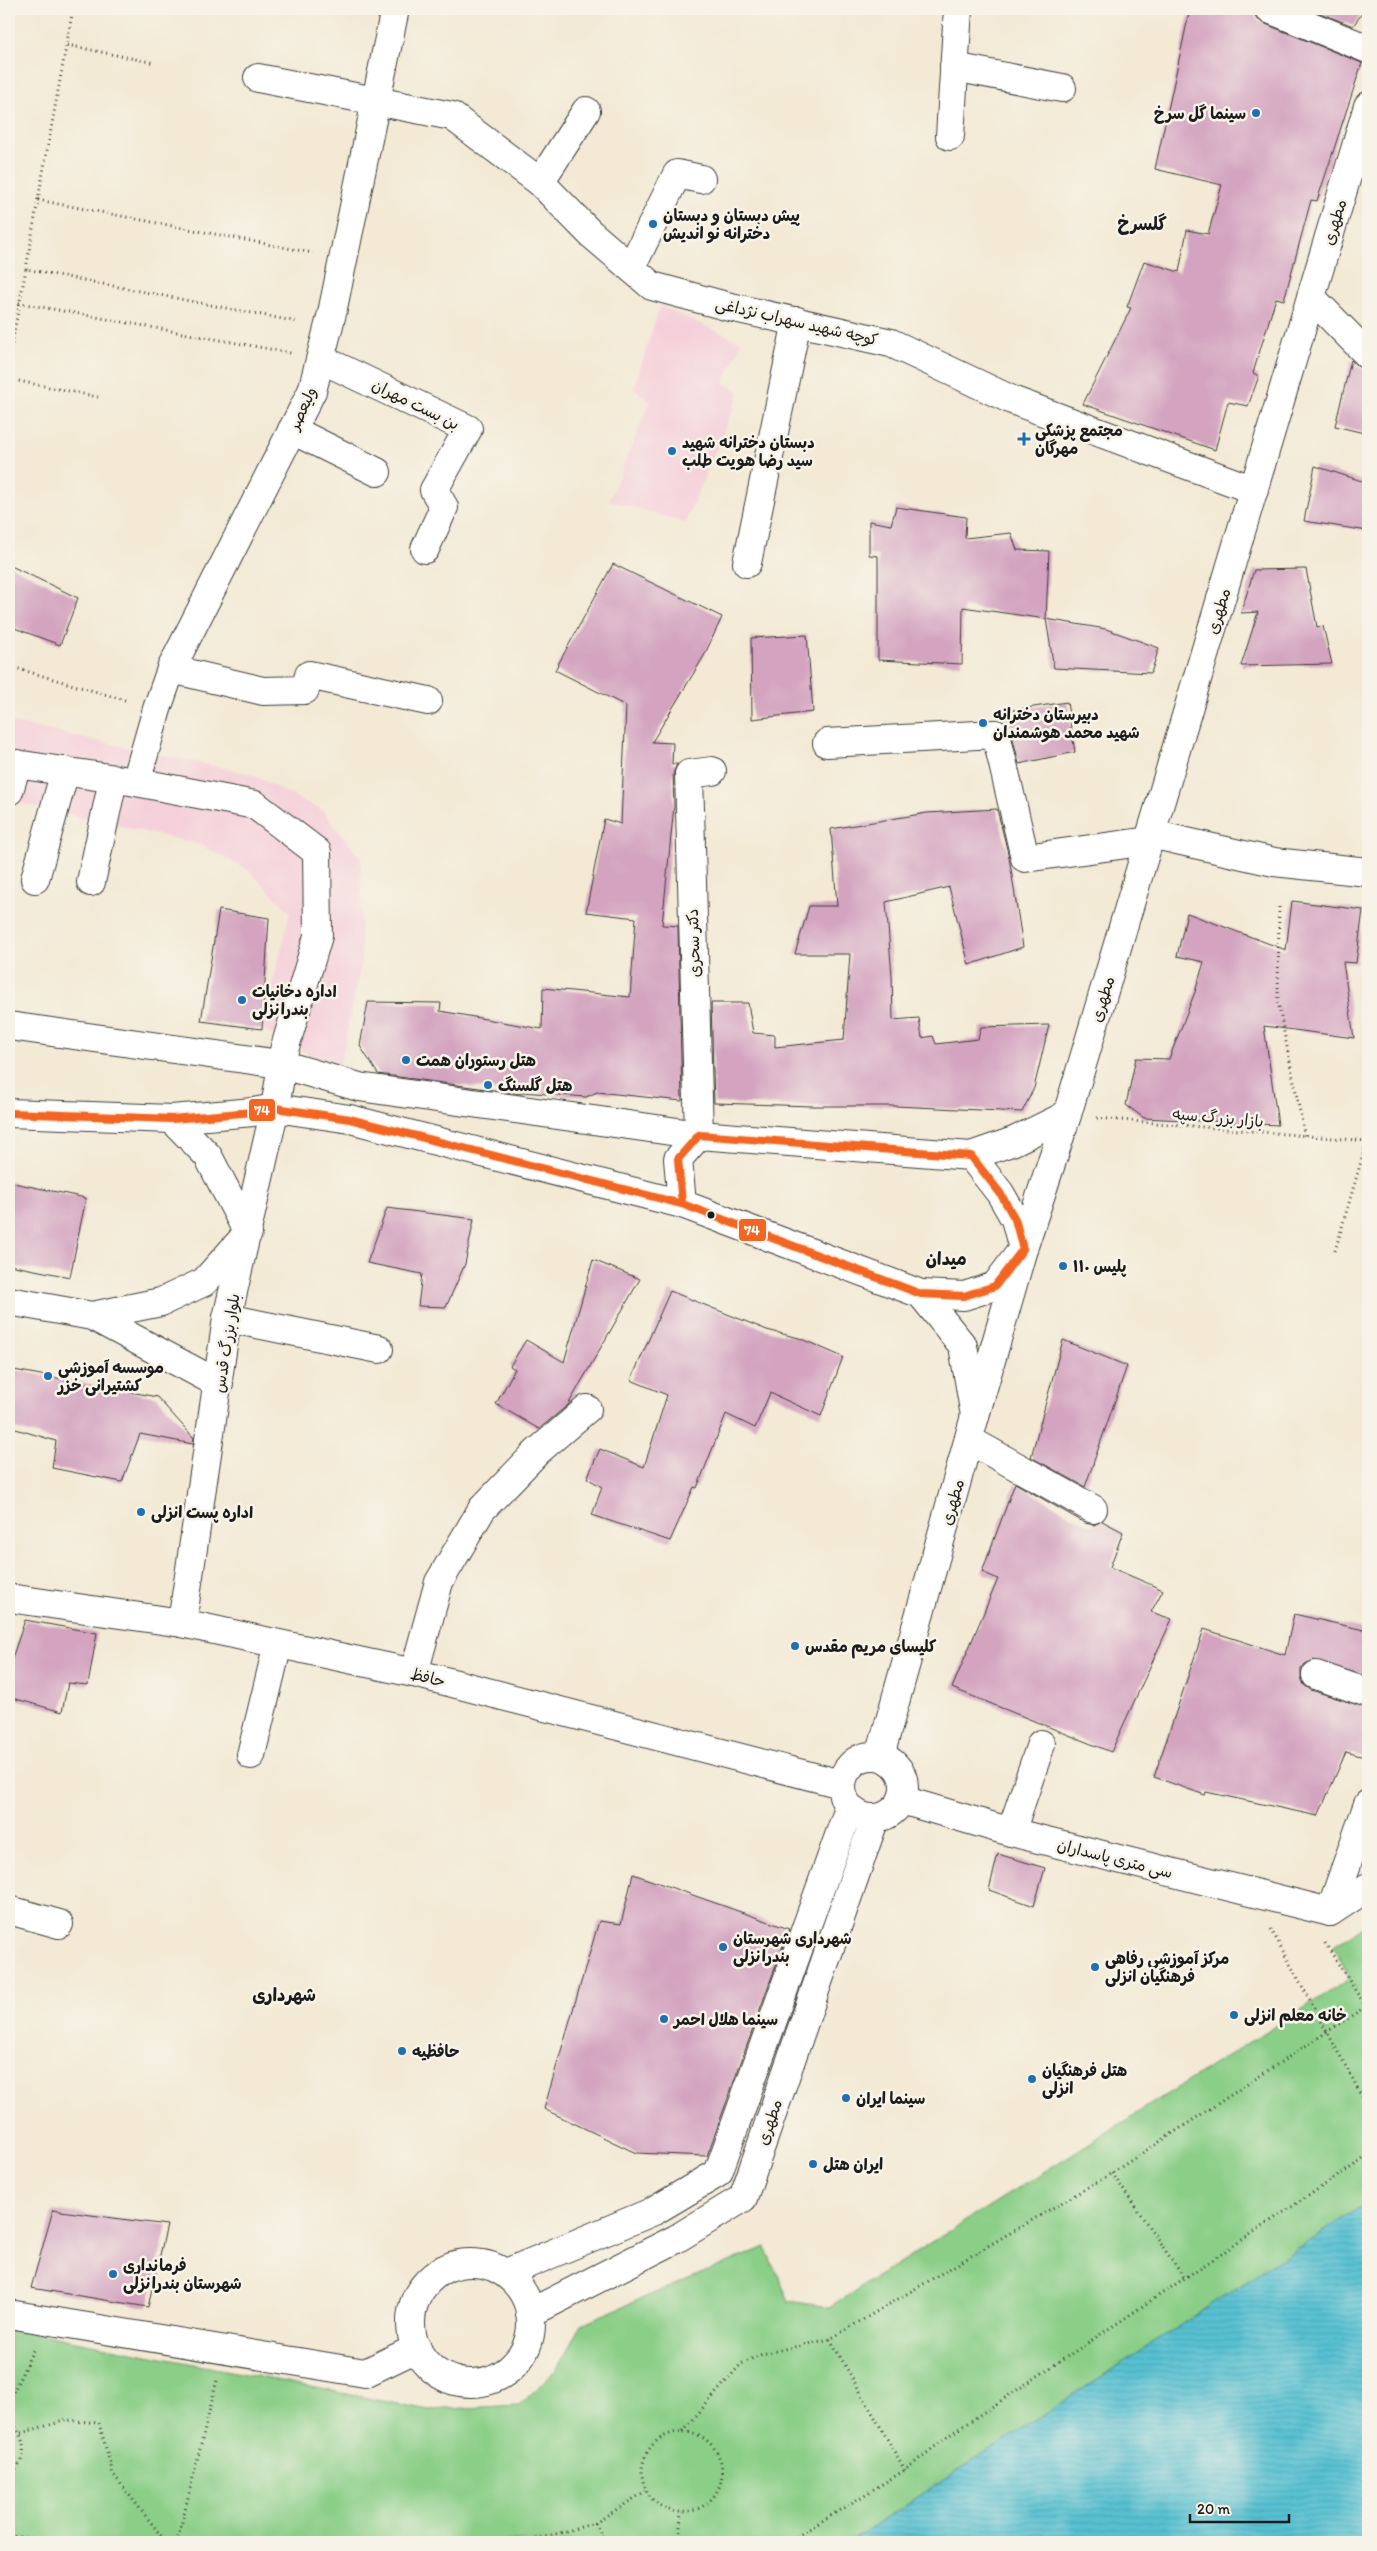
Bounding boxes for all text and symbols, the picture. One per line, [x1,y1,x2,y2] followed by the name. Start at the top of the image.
[1154,104,1246,124] place label: سینما گل سرخ
[1250,107,1262,119] marker: سینما گل سرخ
[1319,197,1350,247] street label: مطهری
[663,206,800,244] place label: پیش دبستان و دبستان دخترانه نو اندیش
[1117,213,1167,235] district label: گلسرخ
[647,218,659,230] marker: پیش دبستان و دبستان دخترانه نو اندیش
[713,294,880,350] street label: کوچه شهید سهراب نژداغی
[369,375,463,434] street label: بن بست مهران
[283,384,321,434] street label: ولیعصر
[1035,421,1123,458] place label: مجتمع پزشکی مهرگان
[1017,432,1031,446] marker: مجتمع پزشکی مهرگان
[682,433,815,471] place label: دبستان دخترانه شهید سید رضا هویت طلب
[666,445,678,457] marker: دبستان دخترانه شهید سید رضا هویت طلب
[1203,586,1234,636] street label: مطهری
[993,705,1140,743] place label: دبیرستان دخترانه شهید محمد هوشمندان
[977,717,989,729] marker: دبیرستان دخترانه شهید محمد هوشمندان
[683,908,704,978] street label: دکتر سحری
[1087,974,1118,1024] street label: مطهری
[252,982,337,1020] place label: اداره دخانیات بندرانزلی
[236,994,248,1006] marker: اداره دخانیات بندرانزلی
[416,1051,536,1072] place label: هتل رستوران همت
[400,1054,412,1066] marker: هتل رستوران همت
[498,1076,572,1095] place label: هتل گلسنگ
[482,1079,494,1091] marker: هتل گلسنگ
[248,1098,276,1122] line badge: 74
[253,1102,270,1119] text: 74
[1171,1104,1264,1132] street label: بازار بزرگ سپه
[706,1210,716,1220] unlabelled marker
[738,1218,767,1242] line badge: 74
[743,1222,760,1239] text: 74
[925,1248,967,1270] district label: میدان
[1073,1257,1127,1277] place label: پلیس ۱۱۰
[1057,1260,1069,1272] marker: پلیس ۱۱۰
[209,1292,245,1394] street label: بلوار بزرگ قدس
[56,1358,164,1396] place label: موسسه آموزشی کشتیرانی خزر
[42,1370,54,1382] marker: موسسه آموزشی کشتیرانی خزر
[937,1477,968,1527] street label: مطهری
[151,1503,253,1523] place label: اداره پست انزلی
[135,1506,147,1518] marker: اداره پست انزلی
[805,1637,936,1659] place label: کلیسای مریم مقدس
[789,1640,801,1652] marker: کلیسای مریم مقدس
[409,1664,447,1691] street label: حافظ
[1055,1835,1175,1883] street label: سی متری پاسداران
[733,1929,852,1967] place label: شهرداری شهرستان بندرانزلی
[717,1941,729,1953] marker: شهرداری شهرستان بندرانزلی
[1105,1949,1229,1987] place label: مرکز آموزشی رفاهی فرهنگیان انزلی
[1089,1961,1101,1973] marker: مرکز آموزشی رفاهی فرهنگیان انزلی
[252,1984,316,2006] district label: شهرداری
[1244,2006,1347,2028] place label: خانه معلم انزلی
[1228,2009,1240,2021] marker: خانه معلم انزلی
[672,2010,778,2029] place label: سینما هلال احمر
[658,2013,670,2025] marker: سینما هلال احمر
[412,2042,460,2061] place label: حافظیه
[396,2045,408,2057] marker: حافظیه
[1042,2061,1127,2099] place label: هتل فرهنگیان انزلی
[1026,2073,1038,2085] marker: هتل فرهنگیان انزلی
[856,2089,925,2108] place label: سینما ایران
[840,2092,852,2104] marker: سینما ایران
[753,2097,786,2147] street label: مطهری
[823,2155,883,2174] place label: ایران هتل
[807,2158,819,2170] marker: ایران هتل
[123,2256,242,2294] place label: فرمانداری شهرستان بندرانزلی
[107,2268,119,2280] marker: فرمانداری شهرستان بندرانزلی
[1190,2491,1288,2523] scale bar
[1197,2500,1231,2518] text: 20 m

